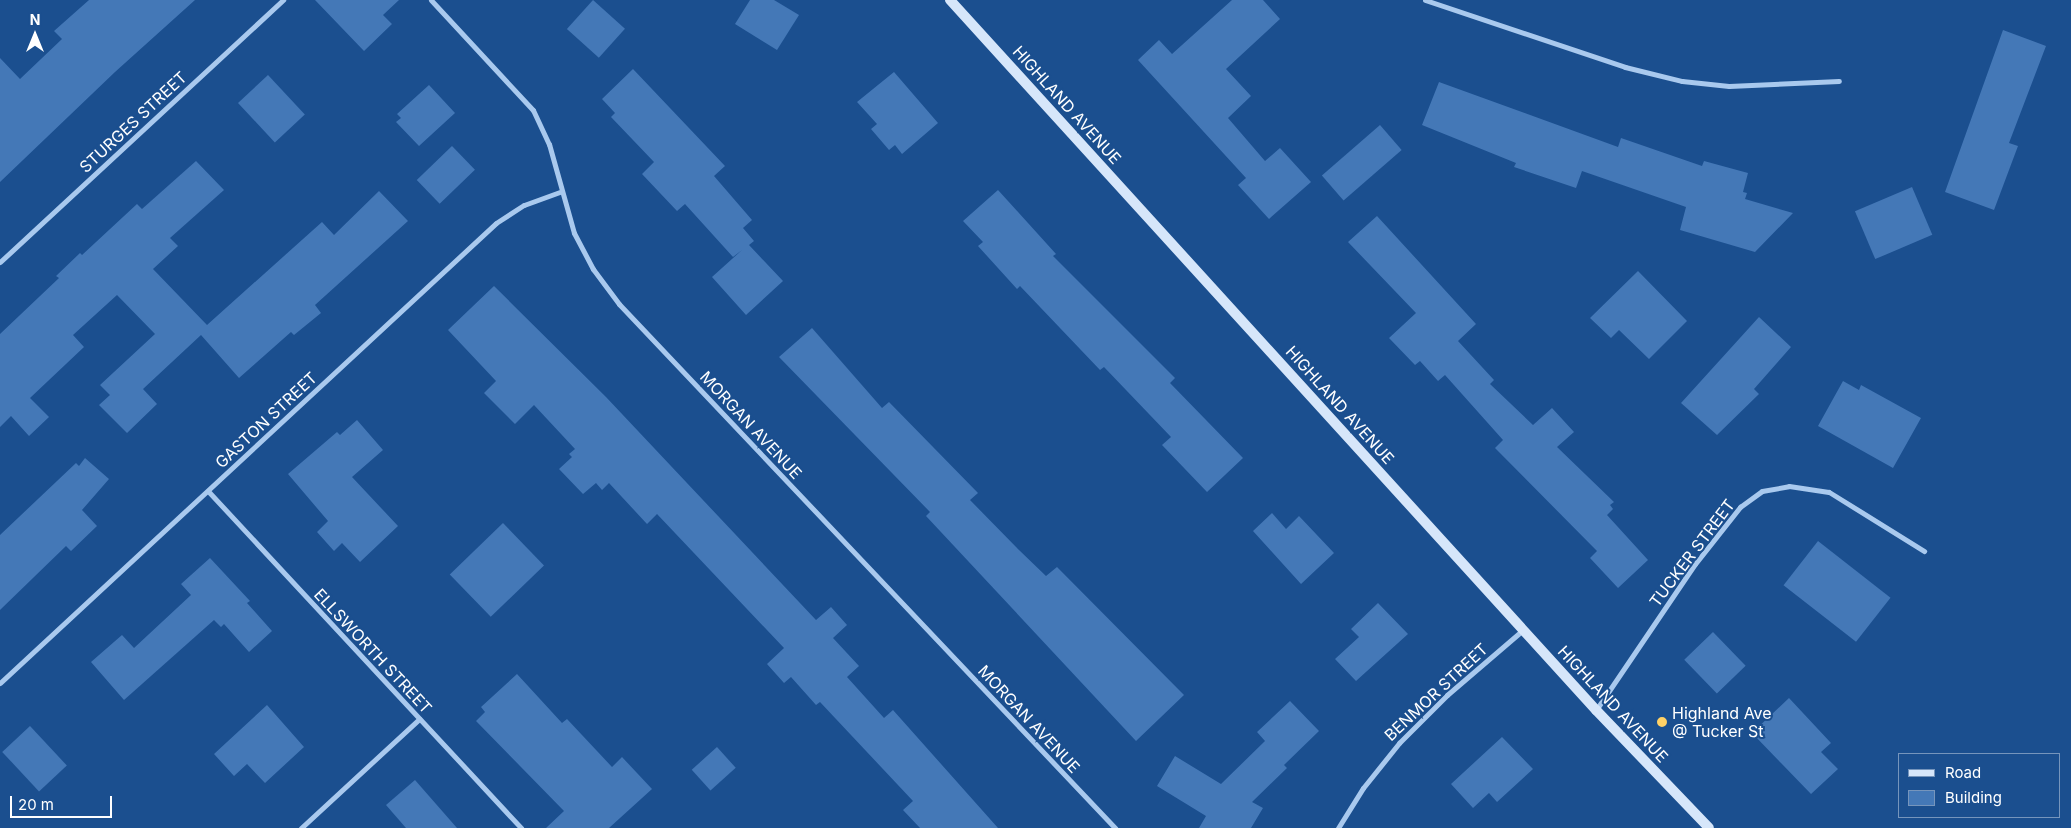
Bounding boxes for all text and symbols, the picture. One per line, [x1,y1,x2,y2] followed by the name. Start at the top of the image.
[10,10,60,60] north arrow
[30,11,40,28] text: N
[1009,42,1125,168] street label: HIGHLAND AVENUE
[75,67,191,177] street label: STURGES STREET
[1282,342,1398,468] street label: HIGHLAND AVENUE
[696,367,806,483] street label: MORGAN AVENUE
[211,368,321,472] street label: GASTON STREET
[1645,495,1739,611] street label: TUCKER STREET
[310,585,436,717] street label: ELLSWORTH STREET
[1380,639,1492,745] street label: BENMOR STREET
[1554,642,1672,766] street label: HIGHLAND AVENUE
[974,661,1084,777] street label: MORGAN AVENUE
[1672,703,1772,741] place label: Highland Ave @ Tucker St
[1656,716,1668,728] marker: Highland Ave @ Tucker St
[1898,753,2061,818] legend
[1945,763,1981,782] text: Road
[12,786,115,818] scale bar
[1945,788,2002,807] text: Building
[18,795,54,814] text: 20 m

